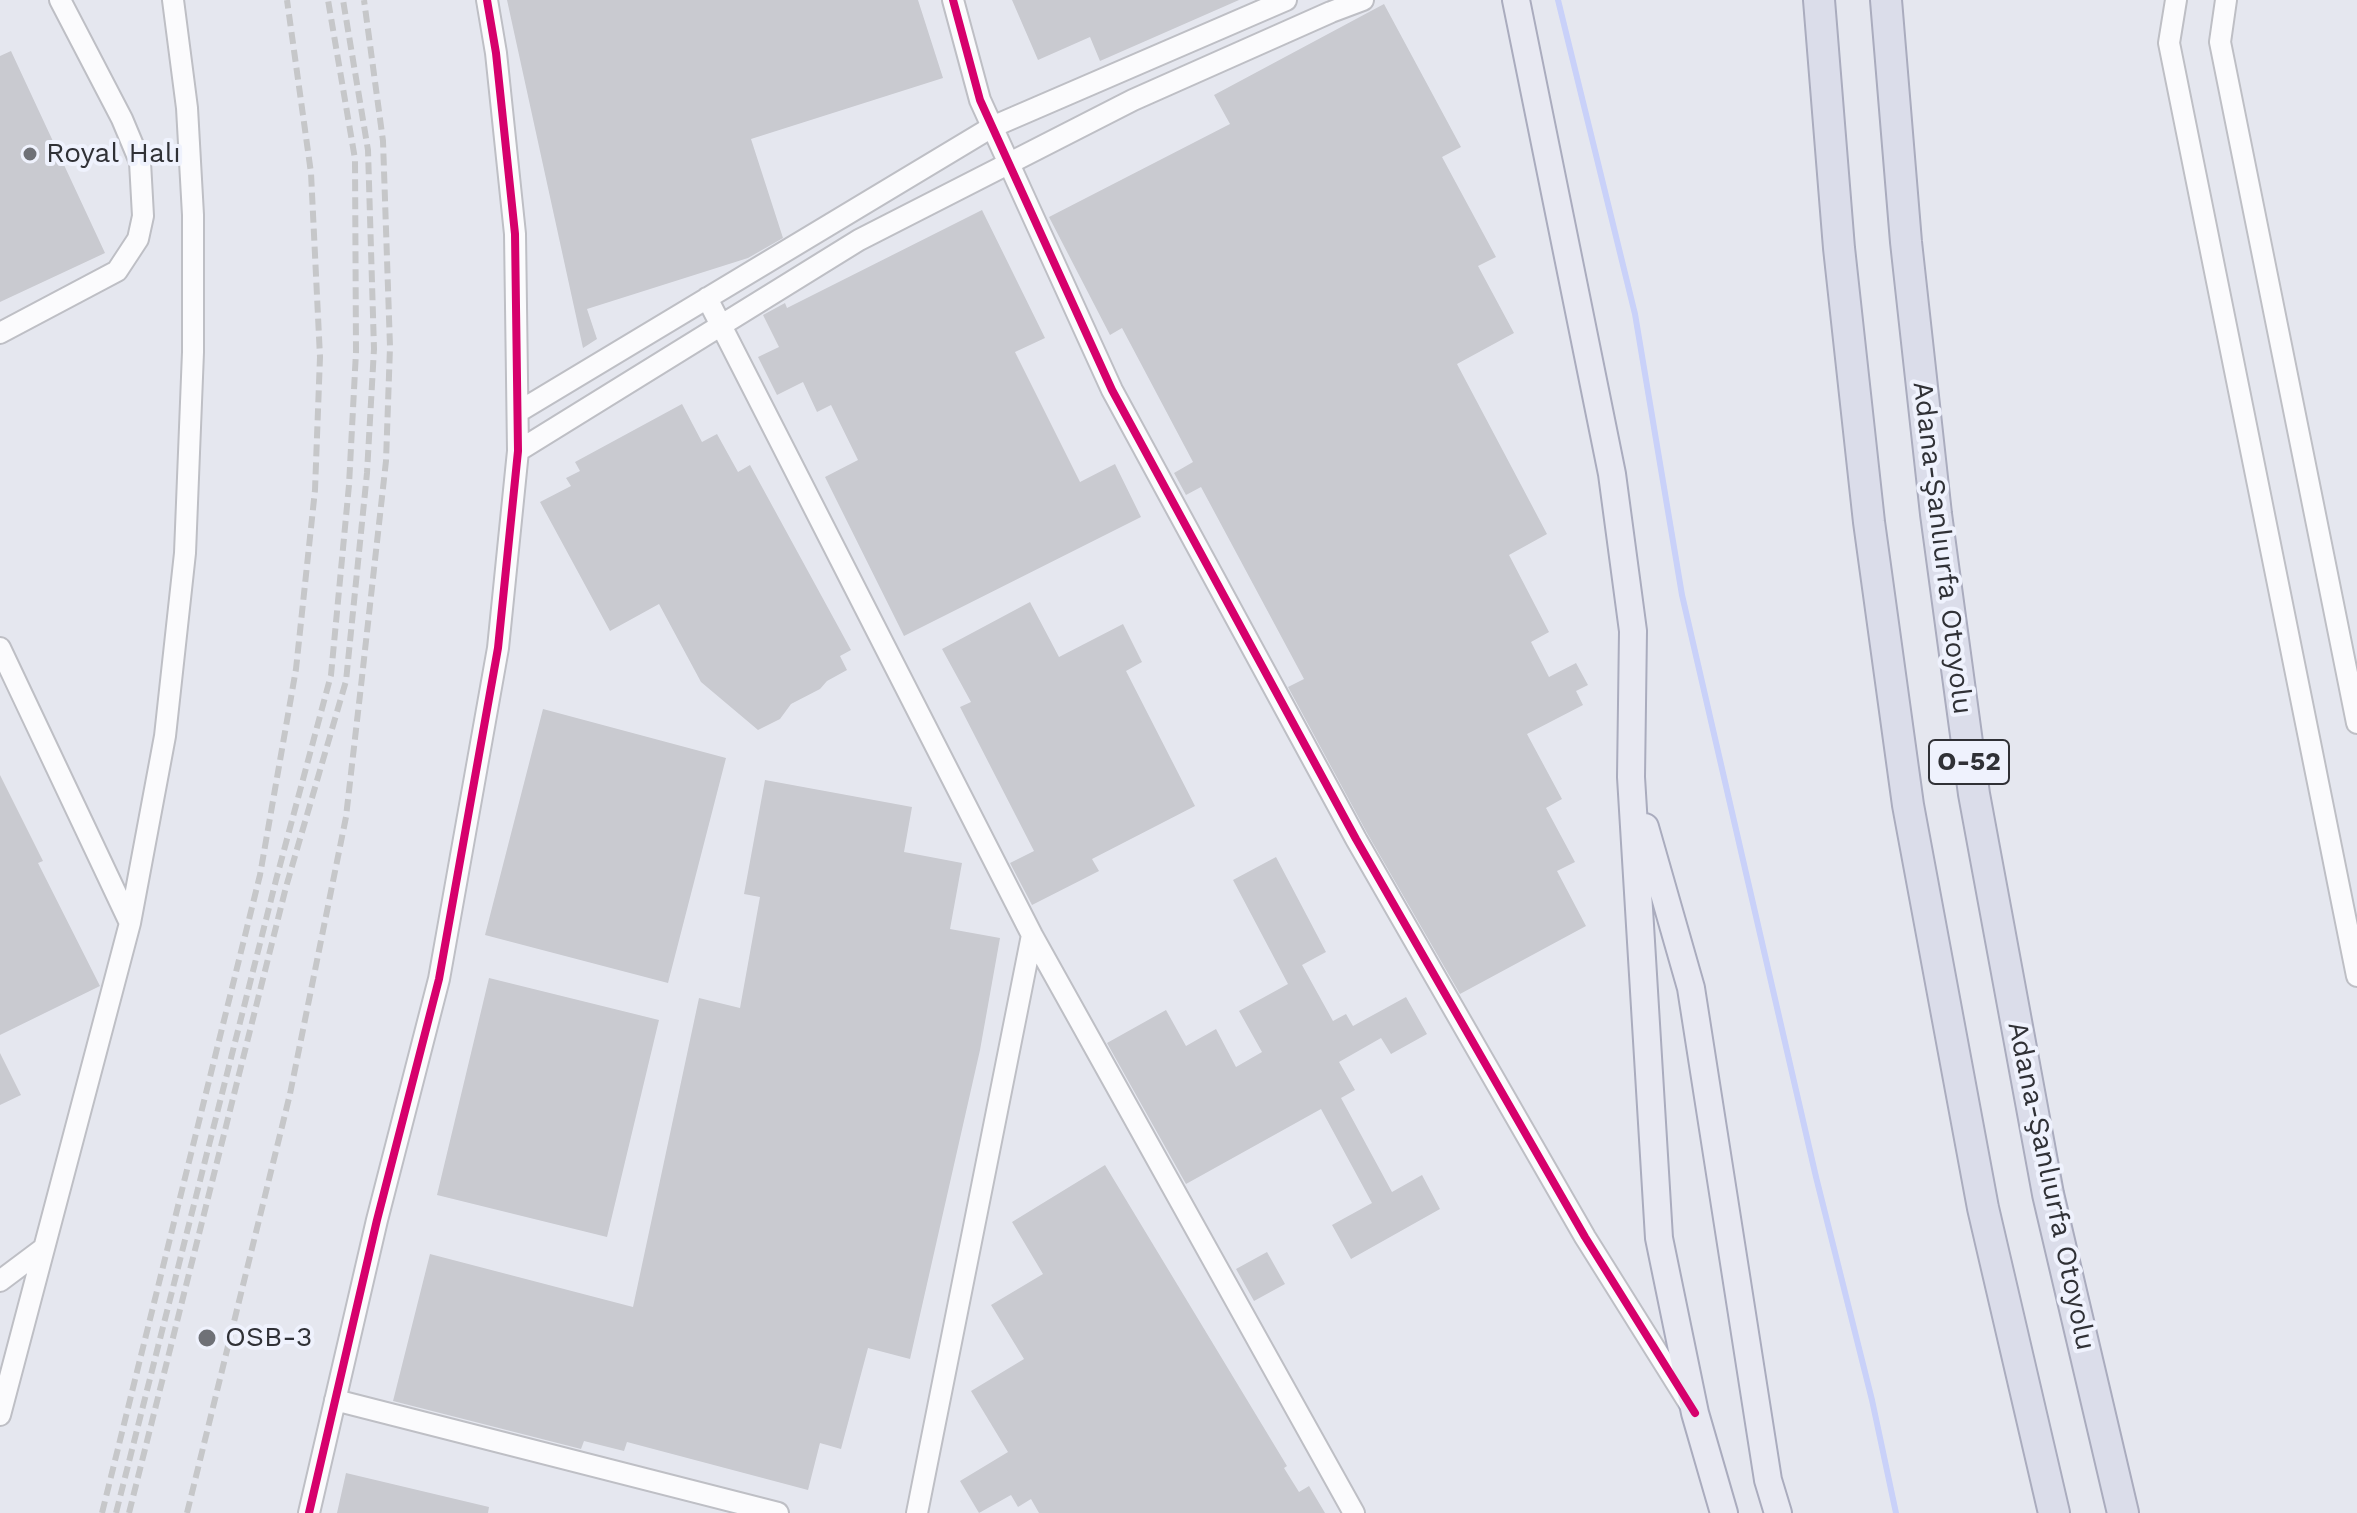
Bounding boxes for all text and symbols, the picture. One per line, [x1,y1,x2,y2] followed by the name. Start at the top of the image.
[46,137,181,171] place label: Royal Halı
[21,145,39,163] marker: Royal Halı
[1905,380,1979,716] street label: Adana-Şanlıurfa Otoyolu
[1929,740,2009,784] road number: O-52
[2000,1019,2102,1353] street label: Adana-Şanlıurfa Otoyolu
[225,1321,312,1355] place label: OSB-3
[196,1327,218,1349] marker: OSB-3

